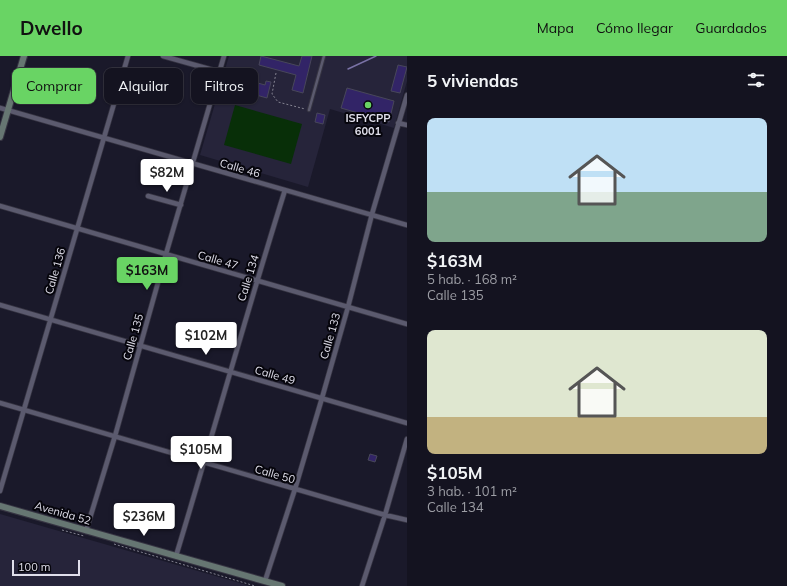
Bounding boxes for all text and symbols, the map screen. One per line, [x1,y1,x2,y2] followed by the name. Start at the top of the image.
[20,16,83,40] text: Dwello
[537,19,574,37] text: Mapa
[596,19,673,37] text: Cómo llegar
[695,19,767,37] text: Guardados
[12,68,96,104] chip: Comprar
[104,68,183,104] chip: Alquilar
[191,68,258,104] chip: Filtros
[745,69,767,91] icon: filters
[427,70,518,91] text: 5 viviendas
[363,100,373,110] marker: ISFYCPP 6001
[345,111,391,138] place label: ISFYCPP 6001
[561,144,633,216] icon: home
[218,156,262,181] street label: Calle 46
[143,159,191,193] pin: $82M
[150,164,184,180] text: $82M
[42,246,68,296] street label: Calle 136
[196,248,240,272] street label: Calle 47
[427,250,483,271] text: $163M
[234,253,262,303] street label: Calle 134
[119,257,175,291] pin: $163M
[126,262,168,278] text: $163M
[427,271,517,287] text: 5 hab. · 168 m²
[427,287,484,303] text: Calle 135
[317,311,343,361] street label: Calle 133
[120,312,146,362] street label: Calle 135
[178,322,234,356] pin: $102M
[185,327,227,343] text: $102M
[561,356,633,428] icon: home
[253,363,297,387] street label: Calle 49
[173,436,229,470] pin: $105M
[180,441,222,457] text: $105M
[253,462,297,487] street label: Calle 50
[427,462,483,483] text: $105M
[427,483,517,499] text: 3 hab. · 101 m²
[33,498,93,528] street label: Avenida 52
[427,499,484,515] text: Calle 134
[116,503,172,537] pin: $236M
[123,508,165,524] text: $236M
[12,558,80,577] scale bar
[18,560,50,574] text: 100 m

